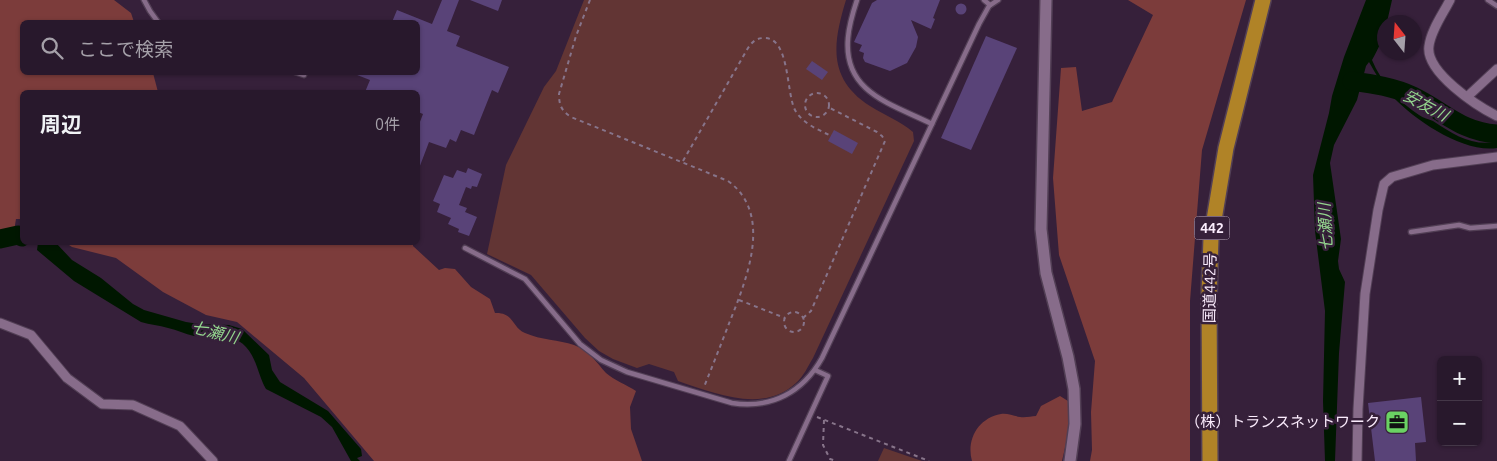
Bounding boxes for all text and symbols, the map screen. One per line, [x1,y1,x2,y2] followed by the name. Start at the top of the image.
[1377,15,1422,60] north arrow
[20,20,420,75] search box
[38,34,66,62] icon: search
[78,38,173,60] text: ここで検索
[1401,86,1453,125] water label: 安友川
[40,112,82,136] text: 周辺
[375,115,400,133] text: 0件
[1315,201,1335,251] water label: 七瀬川
[1194,217,1230,240] road number: 442
[1200,253,1219,323] street label: 国道442号
[190,317,242,347] water label: 七瀬川
[1437,356,1482,446] map controls
[1437,356,1482,401] button: +
[1437,401,1482,446] button: −
[1384,409,1410,435] office icon: （株）トランスネットワーク
[1185,413,1380,430] place label: （株）トランスネットワーク

